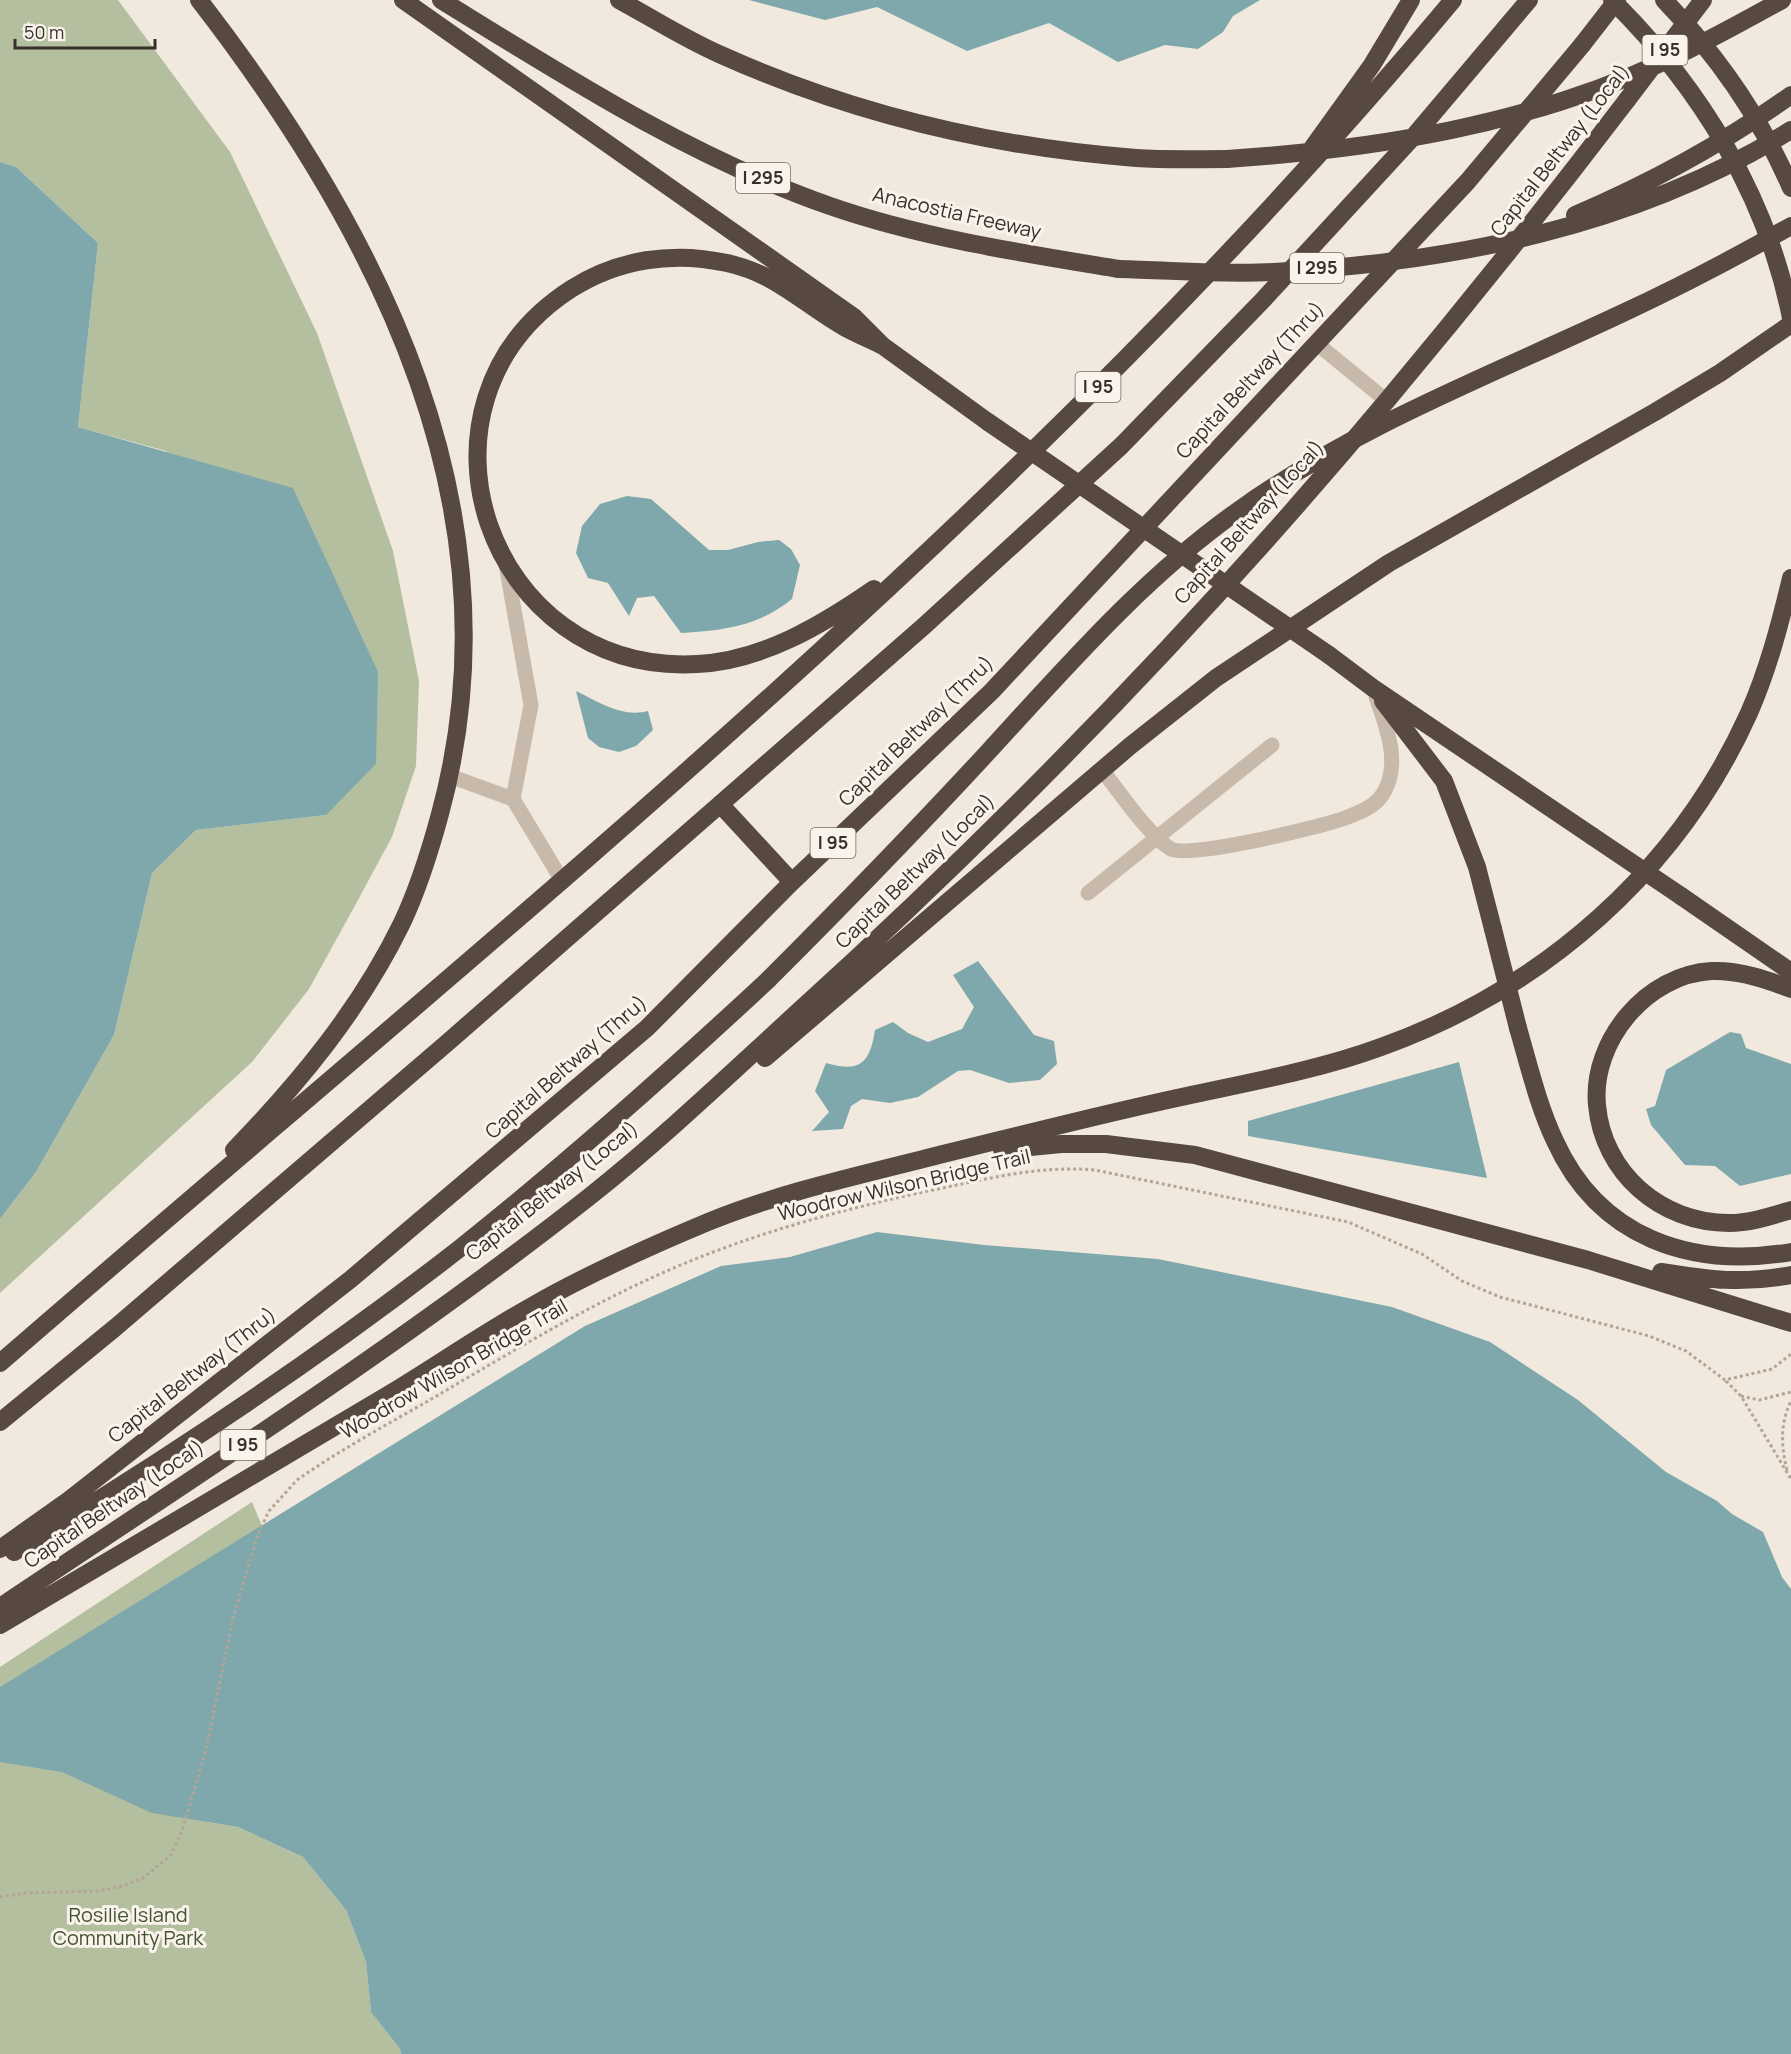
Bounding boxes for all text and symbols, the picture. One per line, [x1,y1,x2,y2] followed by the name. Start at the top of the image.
[15,12,154,50] scale bar
[24,20,64,44] text: 50 m
[1642,35,1688,65] road number: I 95
[1484,58,1636,242] street label: Capital Beltway (Local)
[736,163,790,193] road number: I 295
[870,180,1045,245] street label: Anacostia Freeway
[1290,253,1344,283] road number: I 295
[1169,295,1330,464] street label: Capital Beltway (Thru)
[1076,372,1120,402] road number: I 95
[1168,434,1330,609] street label: Capital Beltway (Local)
[832,649,999,812] street label: Capital Beltway (Thru)
[829,787,1000,954] street label: Capital Beltway (Local)
[810,828,856,858] road number: I 95
[479,989,652,1144] street label: Capital Beltway (Thru)
[460,1115,644,1267] street label: Capital Beltway (Local)
[775,1142,1033,1227] street label: Woodrow Wilson Bridge Trail
[335,1292,572,1445] street label: Woodrow Wilson Bridge Trail
[102,1301,281,1449] street label: Capital Beltway (Thru)
[220,1430,266,1460] road number: I 95
[18,1433,209,1574] street label: Capital Beltway (Local)
[53,1901,204,1951] park label: Rosilie Island Community Park

